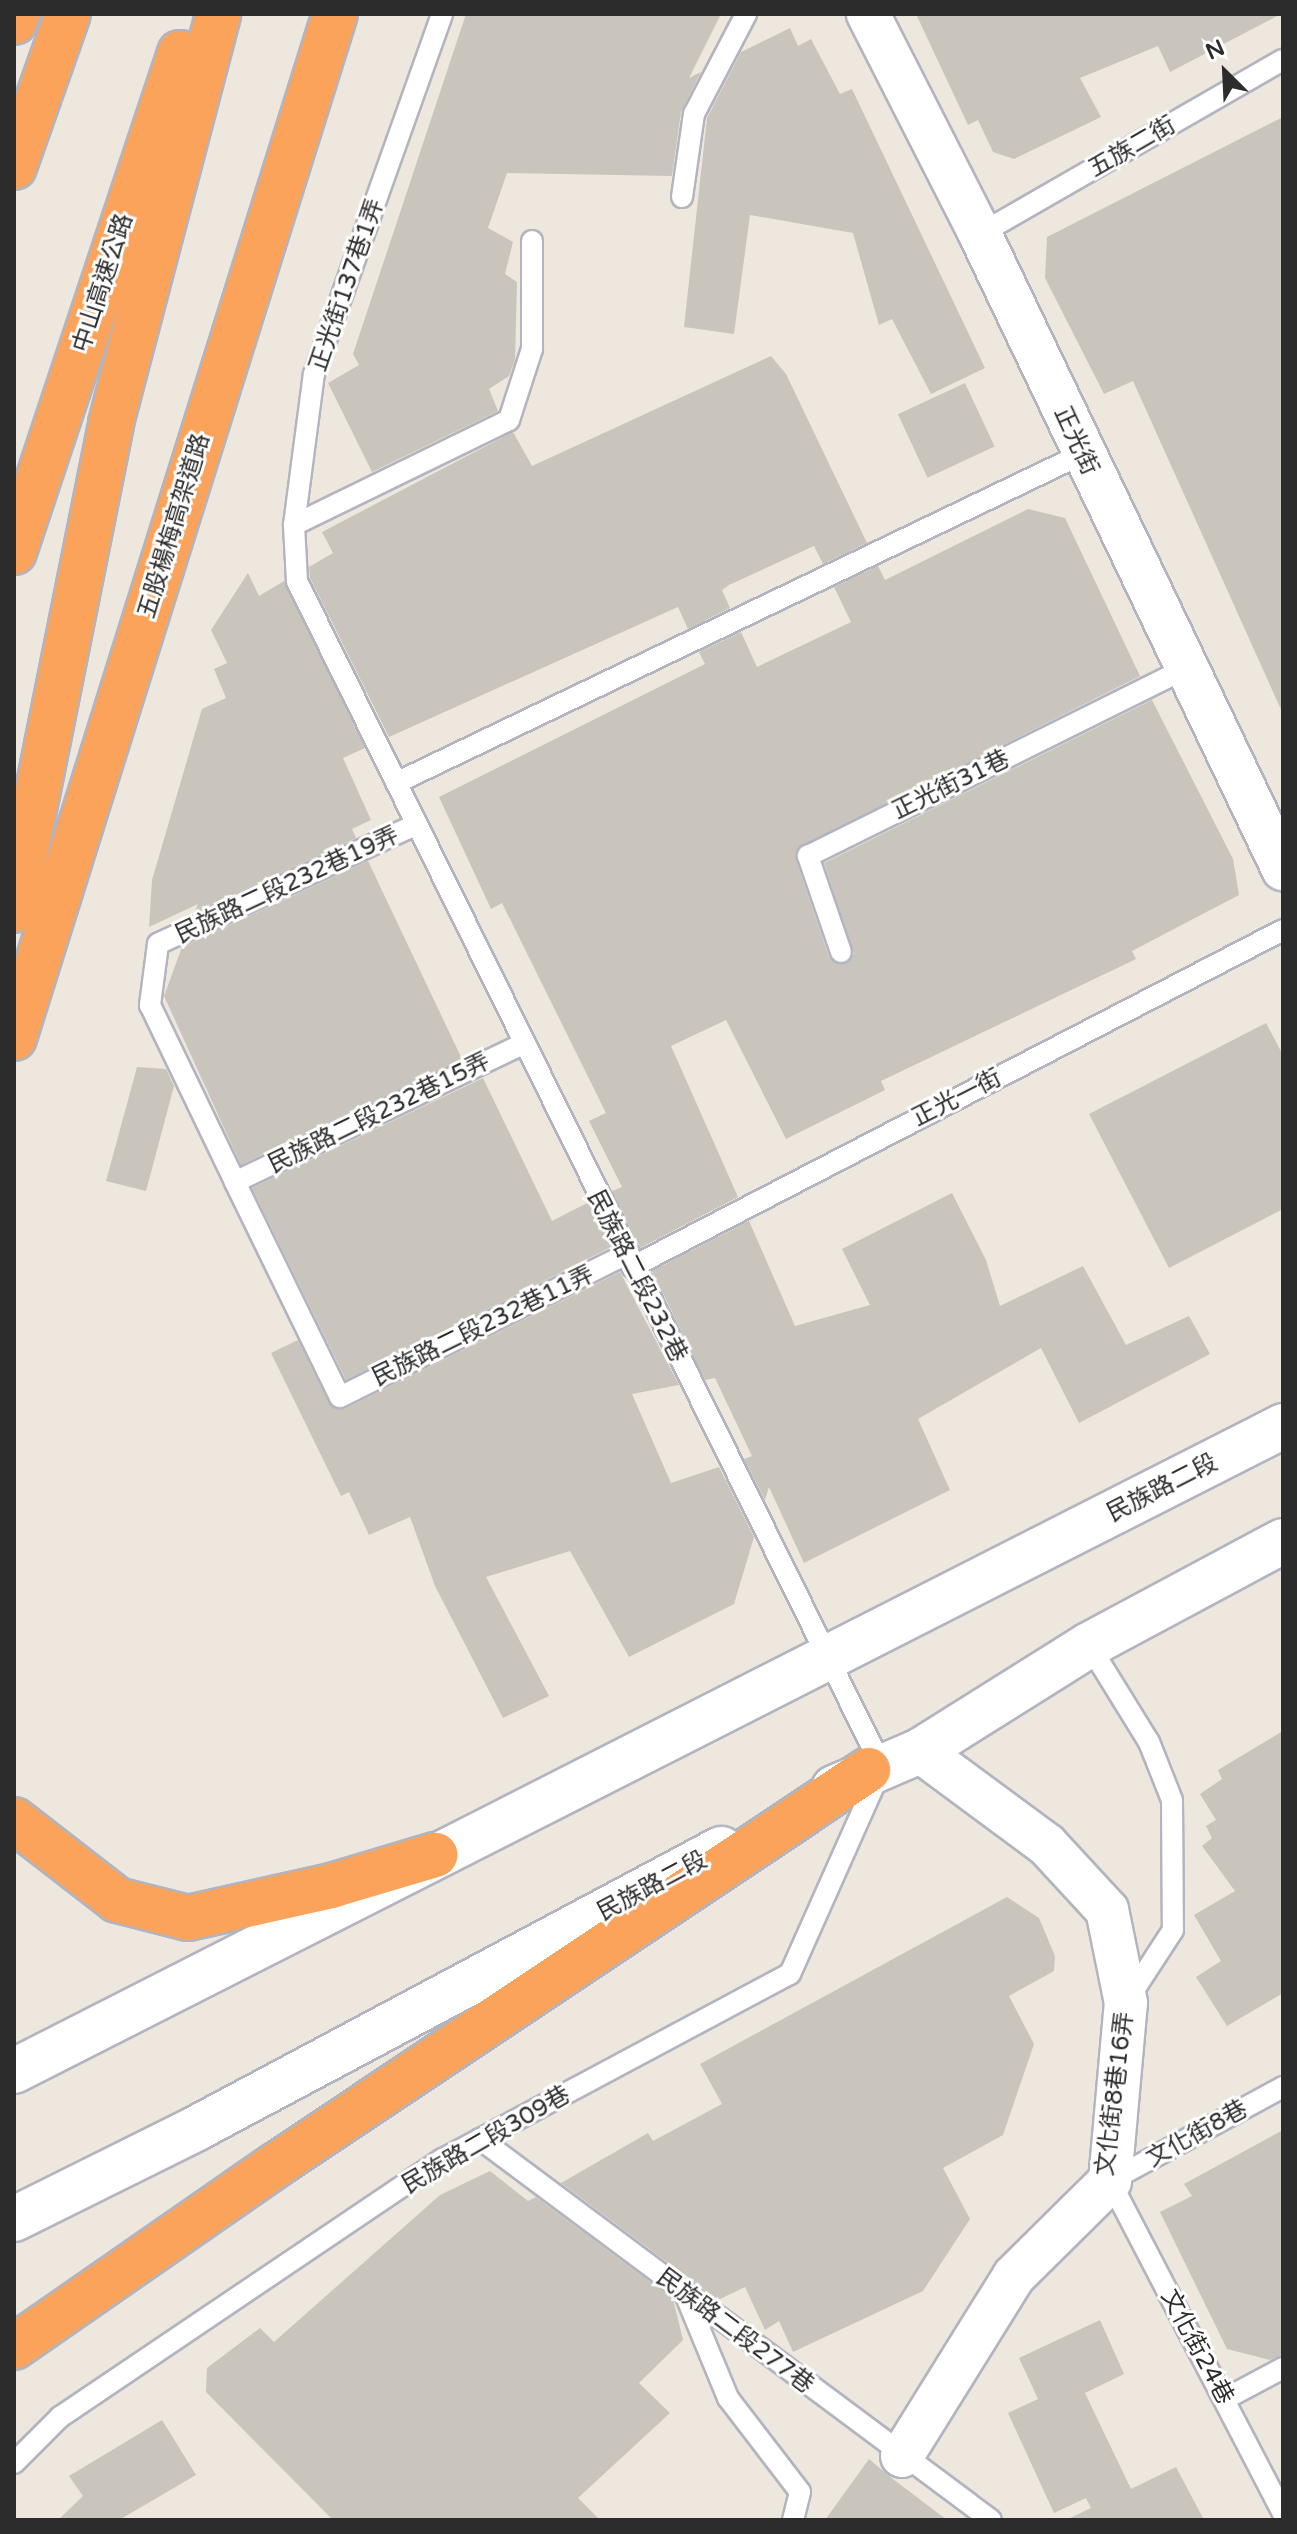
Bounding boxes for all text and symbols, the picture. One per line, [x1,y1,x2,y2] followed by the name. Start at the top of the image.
[1185,32,1265,112] north arrow
[1202,35,1229,66] text: N
[1083,111,1181,183] street label: 五族二街
[304,195,390,375] street label: 正光街137巷1弄
[67,210,139,356] street label: 中山高速公路
[1048,402,1104,480] street label: 正光街
[132,430,216,622] street label: 五股楊梅高架道路
[888,744,1014,826] street label: 正光街31巷
[171,821,403,949] street label: 民族路二段232巷19弄
[263,1047,495,1179] street label: 民族路二段232巷15弄
[908,1063,1006,1133] street label: 正光一街
[581,1185,693,1367] street label: 民族路二段232巷
[367,1260,599,1392] street label: 民族路二段232巷11弄
[1102,1448,1222,1528] street label: 民族路二段
[592,1845,712,1927] street label: 民族路二段
[1091,2010,1139,2178] street label: 文化街8巷16弄
[397,2080,575,2200] street label: 民族路二段309巷
[1141,2094,1253,2174] street label: 文化街8巷
[651,2263,819,2399] street label: 民族路二段277巷
[1155,2285,1239,2409] street label: 文化街24巷

